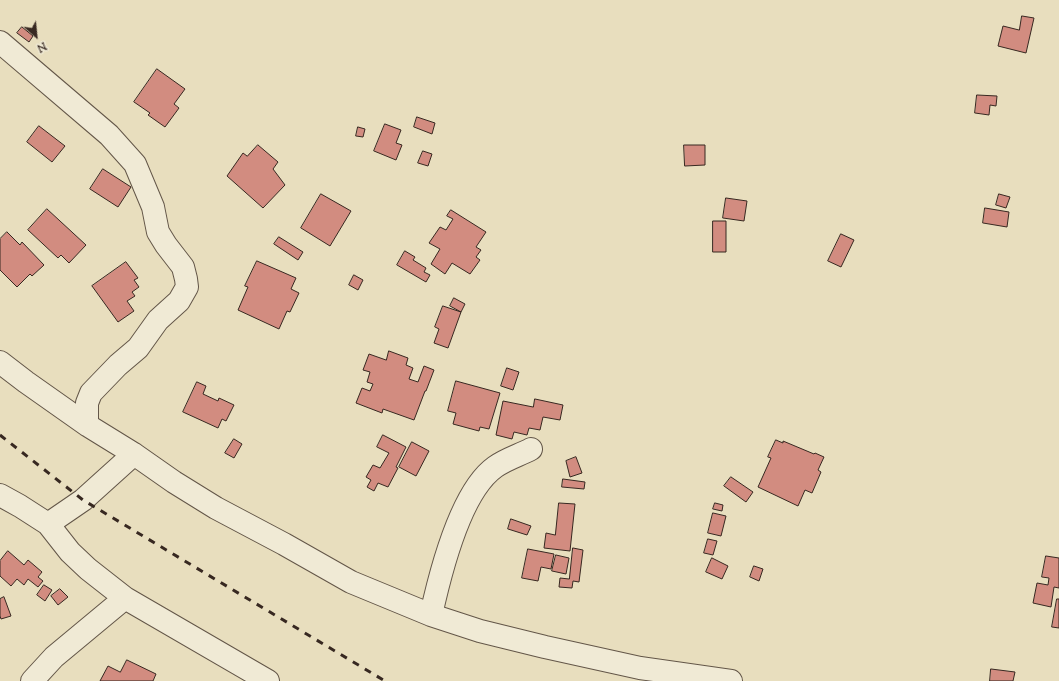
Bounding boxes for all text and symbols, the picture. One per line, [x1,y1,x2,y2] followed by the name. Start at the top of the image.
[16,16,56,56] north arrow
[34,38,49,56] text: N

